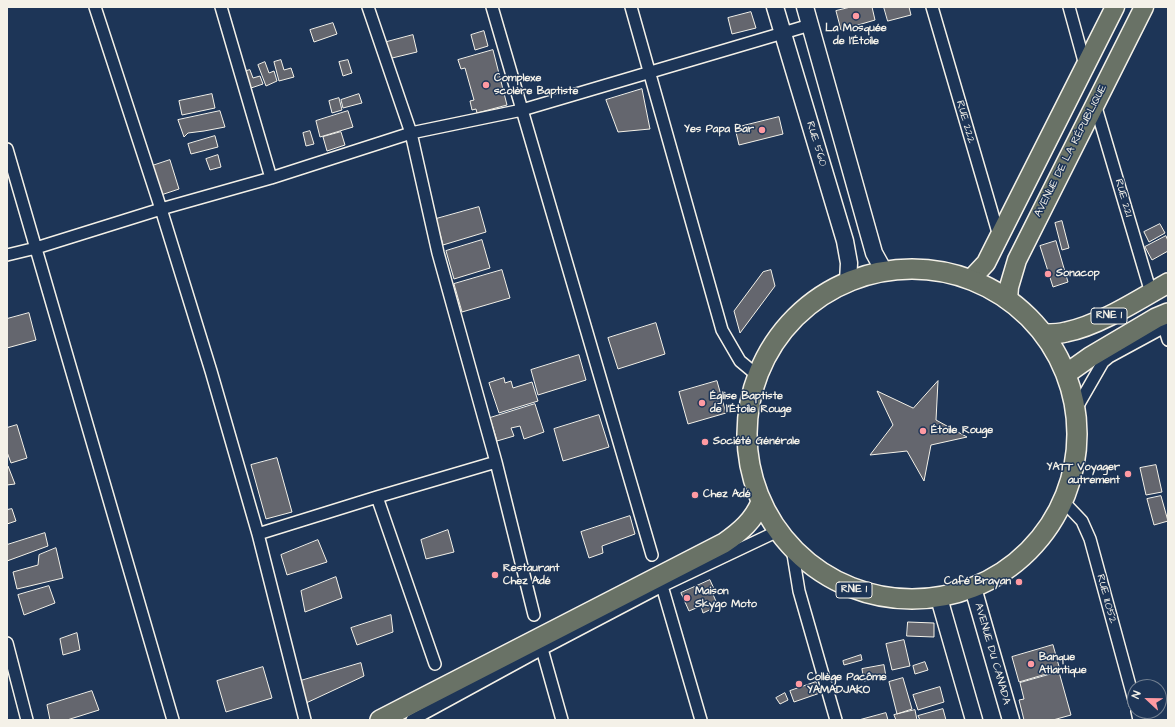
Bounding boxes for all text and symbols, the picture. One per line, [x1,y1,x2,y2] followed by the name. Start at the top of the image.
[851,11,861,21] marker: La Mosquée de l'Étoile
[825,22,887,48] place label: La Mosquée de l'Étoile
[494,72,578,98] place label: Complexe scolère Baptiste
[481,80,491,90] marker: Complexe scolère Baptiste
[1032,83,1110,219] street label: AVENUE DE LA RÉPUBLIQUE
[953,99,977,145] street label: RUE 222
[803,120,829,168] street label: RUE 560
[684,123,754,137] place label: Yes Papa Bar
[757,125,767,135] marker: Yes Papa Bar
[1111,177,1135,219] street label: RUE 221
[1056,267,1100,281] place label: Sonacop
[1043,269,1053,279] marker: Sonacop
[1091,308,1127,324] road number: RNIE 1
[710,390,792,416] place label: Église Baptiste de l'Étoile Rouge
[697,398,707,408] marker: Église Baptiste de l'Étoile Rouge
[931,424,993,438] place label: Étoile Rouge
[918,426,928,436] marker: Étoile Rouge
[713,435,800,449] place label: Société Générale
[700,437,710,447] marker: Société Générale
[1047,461,1120,487] place label: YATT Voyager autrement
[1123,469,1133,479] marker: YATT Voyager autrement
[703,488,751,502] place label: Chez Adé
[690,490,700,500] marker: Chez Adé
[503,562,560,588] place label: Restaurant Chez Adé
[490,570,500,580] marker: Restaurant Chez Adé
[1093,573,1119,625] street label: RUE 11.052
[944,575,1011,589] place label: Café Brayan
[1014,577,1024,587] marker: Café Brayan
[836,582,872,598] road number: RNIE 1
[695,585,757,611] place label: Maison Skygo Moto
[682,593,692,603] marker: Maison Skygo Moto
[971,602,1013,706] street label: AVENUE DU CANADA
[1039,651,1087,677] place label: Banque Atlantique
[1026,659,1036,669] marker: Banque Atlantique
[807,671,887,697] place label: Collège Pacôme YAMADJAKO
[794,679,804,689] marker: Collège Pacôme YAMADJAKO
[1127,679,1167,719] north arrow
[1128,689,1145,701] text: N

